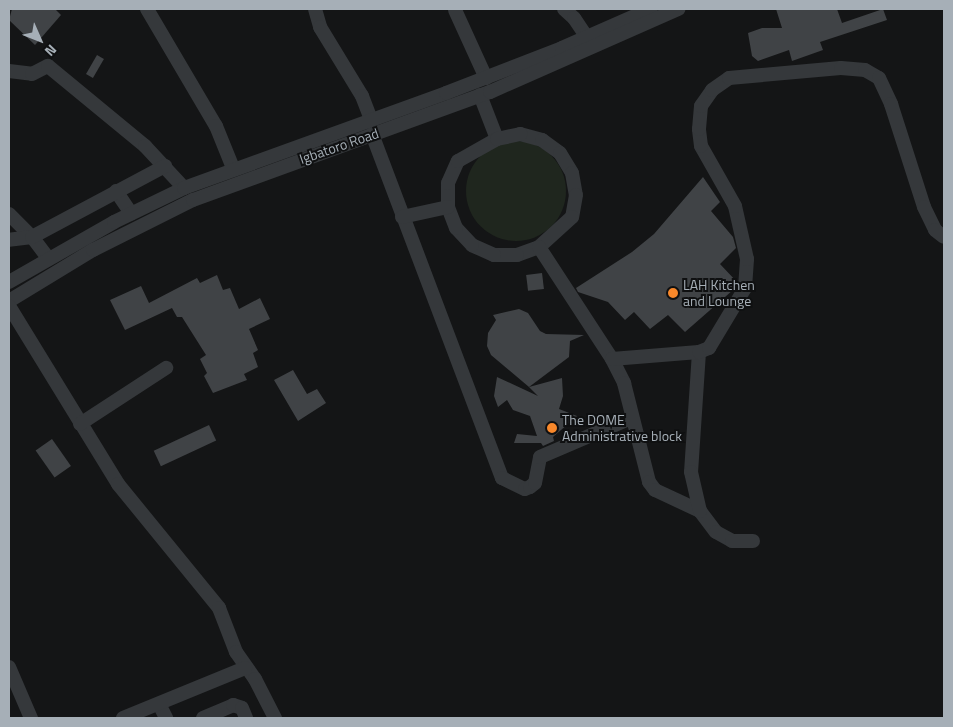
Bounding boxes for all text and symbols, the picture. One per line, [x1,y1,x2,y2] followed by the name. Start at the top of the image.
[15,15,65,65] north arrow
[40,40,62,62] text: N
[297,125,381,167] street label: Igbatoro Road
[683,277,755,310] place label: LAH Kitchen and Lounge
[667,287,679,299] marker: LAH Kitchen and Lounge
[562,412,682,444] place label: The DOME Administrative block
[546,422,558,434] marker: The DOME Administrative block

